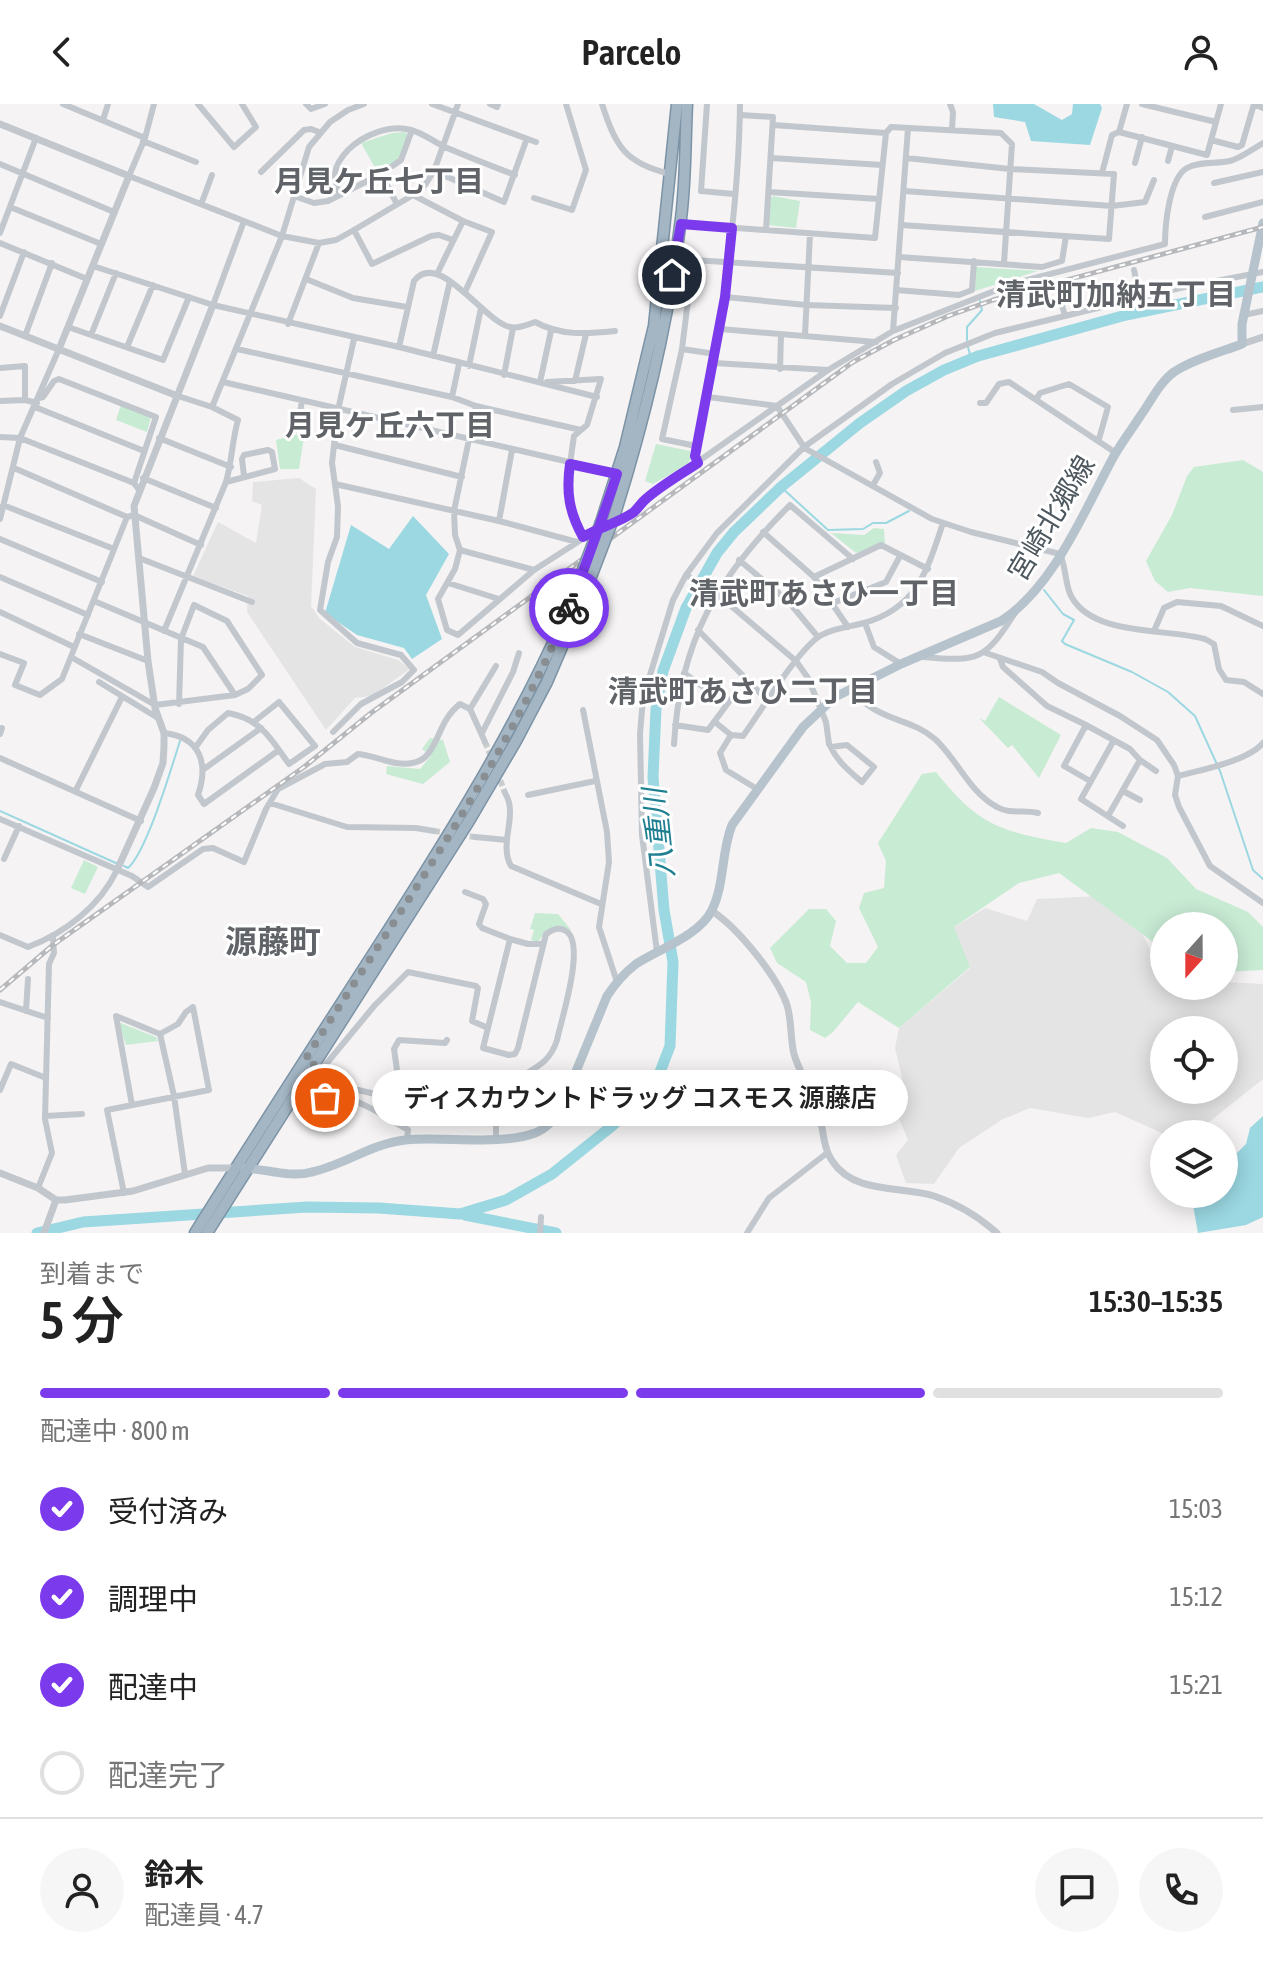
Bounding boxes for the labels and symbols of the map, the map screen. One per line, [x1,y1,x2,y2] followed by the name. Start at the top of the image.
[274,164,484,198] district label: 月見ケ丘七丁目
[638,241,706,309] pin
[996,277,1236,311] district label: 清武町加納五丁目
[285,408,495,442] district label: 月見ケ丘六丁目
[1001,450,1101,586] street label: 宮崎北郷線
[529,568,609,648] courier
[689,576,959,610] district label: 清武町あさひ一丁目
[608,674,878,708] district label: 清武町あさひ二丁目
[636,784,680,880] water label: 八重川
[1150,912,1238,1000] north arrow
[225,923,321,960] district label: 源藤町
[291,1064,359,1132] pin
[373,1070,909,1126] callout: ディスカウントドラッグ コスモス 源藤店

